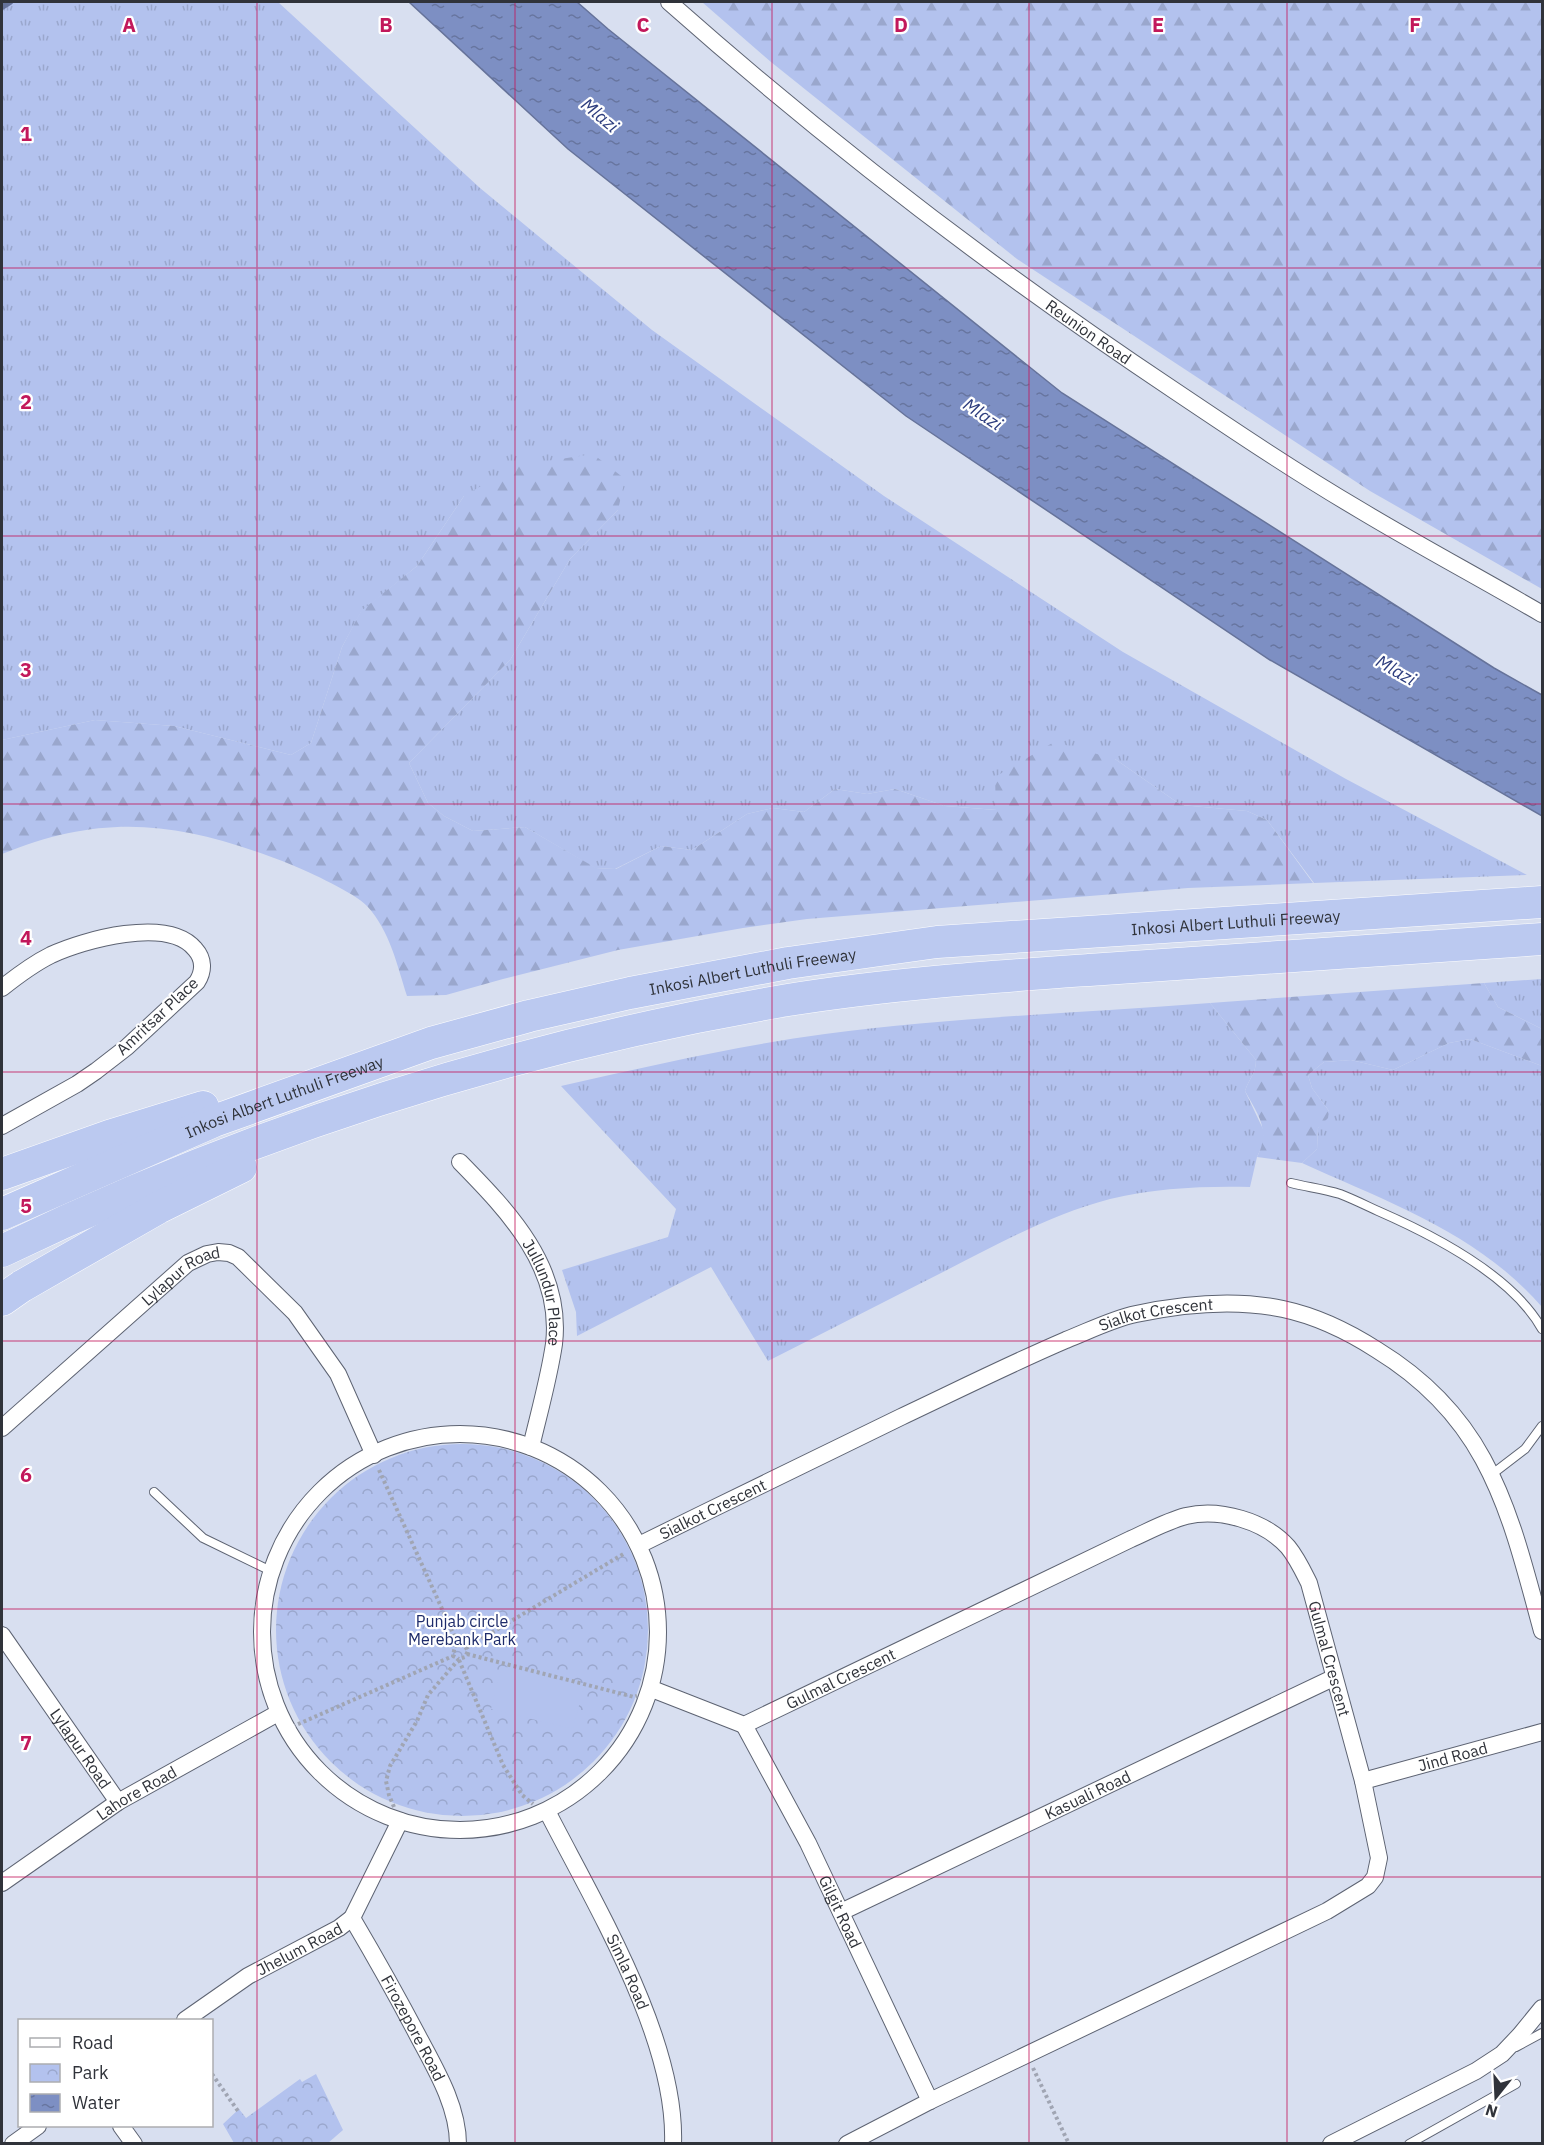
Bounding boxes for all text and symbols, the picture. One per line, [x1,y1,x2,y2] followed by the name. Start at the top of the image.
[122,11,136,38] text: A
[379,11,393,38] text: B
[636,11,650,38] text: C
[894,11,908,38] text: D
[1152,11,1164,38] text: E
[1409,11,1421,38] text: F
[576,93,624,138] water label: Mlazi
[20,120,32,147] text: 1
[1042,295,1135,369] street label: Reunion Road
[20,388,32,415] text: 2
[959,393,1007,435] water label: Mlazi
[1372,649,1420,691] water label: Mlazi
[20,656,32,683] text: 3
[1130,905,1341,939] street label: Inkosi Albert Luthuli Freeway
[20,924,32,951] text: 4
[648,944,857,999] street label: Inkosi Albert Luthuli Freeway
[112,973,202,1059] street label: Amritsar Place
[182,1051,386,1142] street label: Inkosi Albert Luthuli Freeway
[20,1192,32,1219] text: 5
[518,1235,565,1347] street label: Jullundur Place
[137,1242,221,1310] street label: Lylapur Road
[1096,1294,1214,1335] street label: Sialkot Crescent
[20,1461,32,1488] text: 6
[656,1474,769,1543] street label: Sialkot Crescent
[1304,1598,1355,1719] street label: Gulmal Crescent
[408,1611,516,1649] park label: Punjab circle Merebank Park
[783,1644,899,1713] street label: Gulmal Crescent
[46,1704,116,1792] street label: Lylapur Road
[20,1729,32,1756] text: 7
[1416,1737,1490,1775] street label: Jind Road
[92,1761,180,1824] street label: Lahore Road
[1041,1766,1134,1824] street label: Kasuali Road
[815,1872,866,1951] street label: Gilgit Road
[253,1918,346,1980] street label: Jhelum Road
[602,1930,654,2012] street label: Simla Road
[377,1972,450,2084] street label: Firozepore Road
[18,2019,213,2127] legend
[72,2031,113,2054] text: Road
[72,2061,109,2084] text: Park
[1466,2067,1526,2127] north arrow
[72,2091,121,2114] text: Water
[1483,2100,1500,2123] text: N

